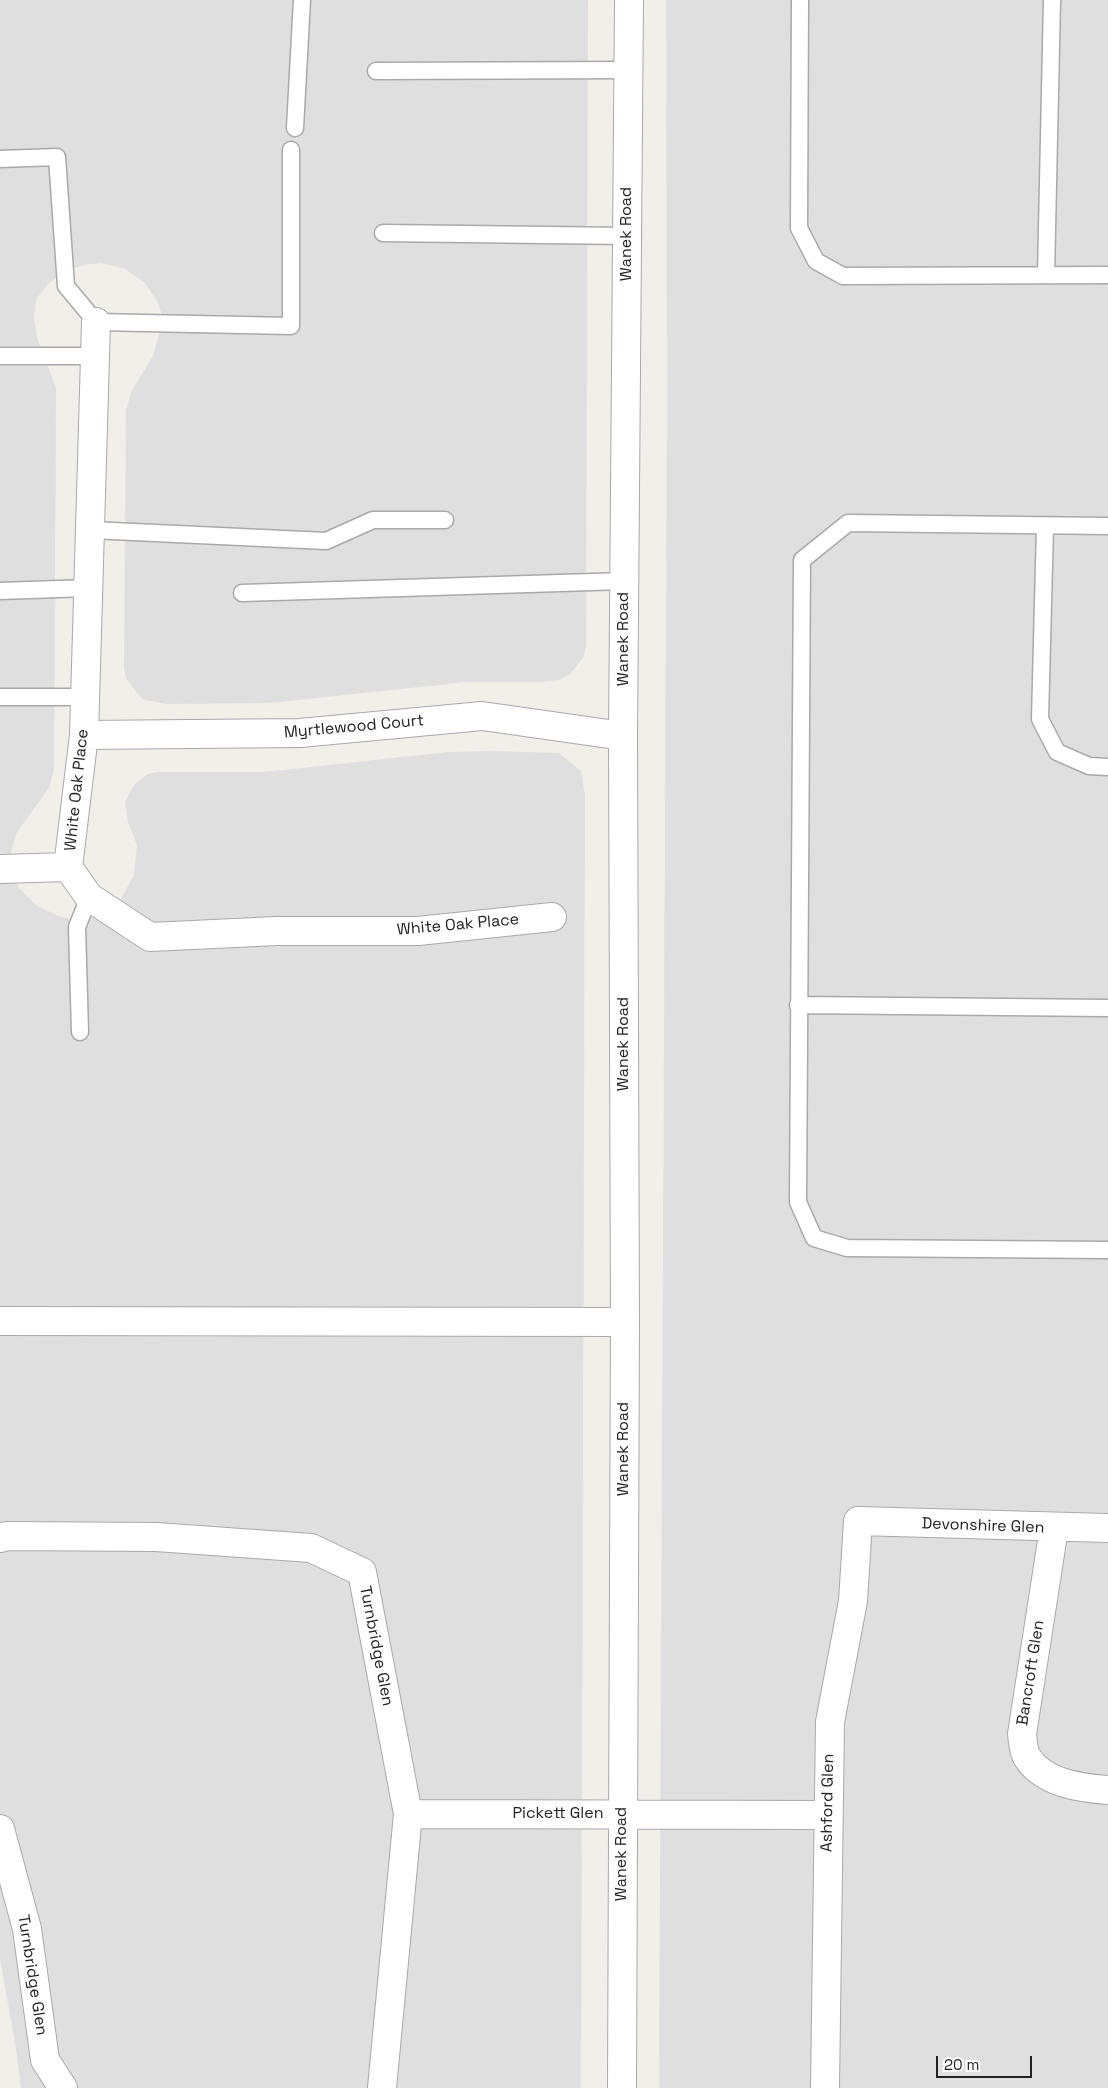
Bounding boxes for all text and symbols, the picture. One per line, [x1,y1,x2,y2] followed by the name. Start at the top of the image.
[617,187,637,281] street label: Wanek Road
[614,592,634,686] street label: Wanek Road
[283,711,425,743] street label: Myrtlewood Court
[61,728,93,852] street label: White Oak Place
[396,910,520,940] street label: White Oak Place
[614,997,634,1091] street label: Wanek Road
[614,1402,634,1496] street label: Wanek Road
[921,1514,1045,1538] street label: Devonshire Glen
[355,1584,397,1708] street label: Turnbridge Glen
[1013,1619,1049,1727] street label: Bancroft Glen
[818,1754,838,1852] street label: Ashford Glen
[512,1804,604,1824] street label: Pickett Glen
[612,1807,632,1901] street label: Wanek Road
[13,1913,51,2037] street label: Turnbridge Glen
[938,2046,1034,2078] scale bar
[944,2055,979,2074] text: 20 m

